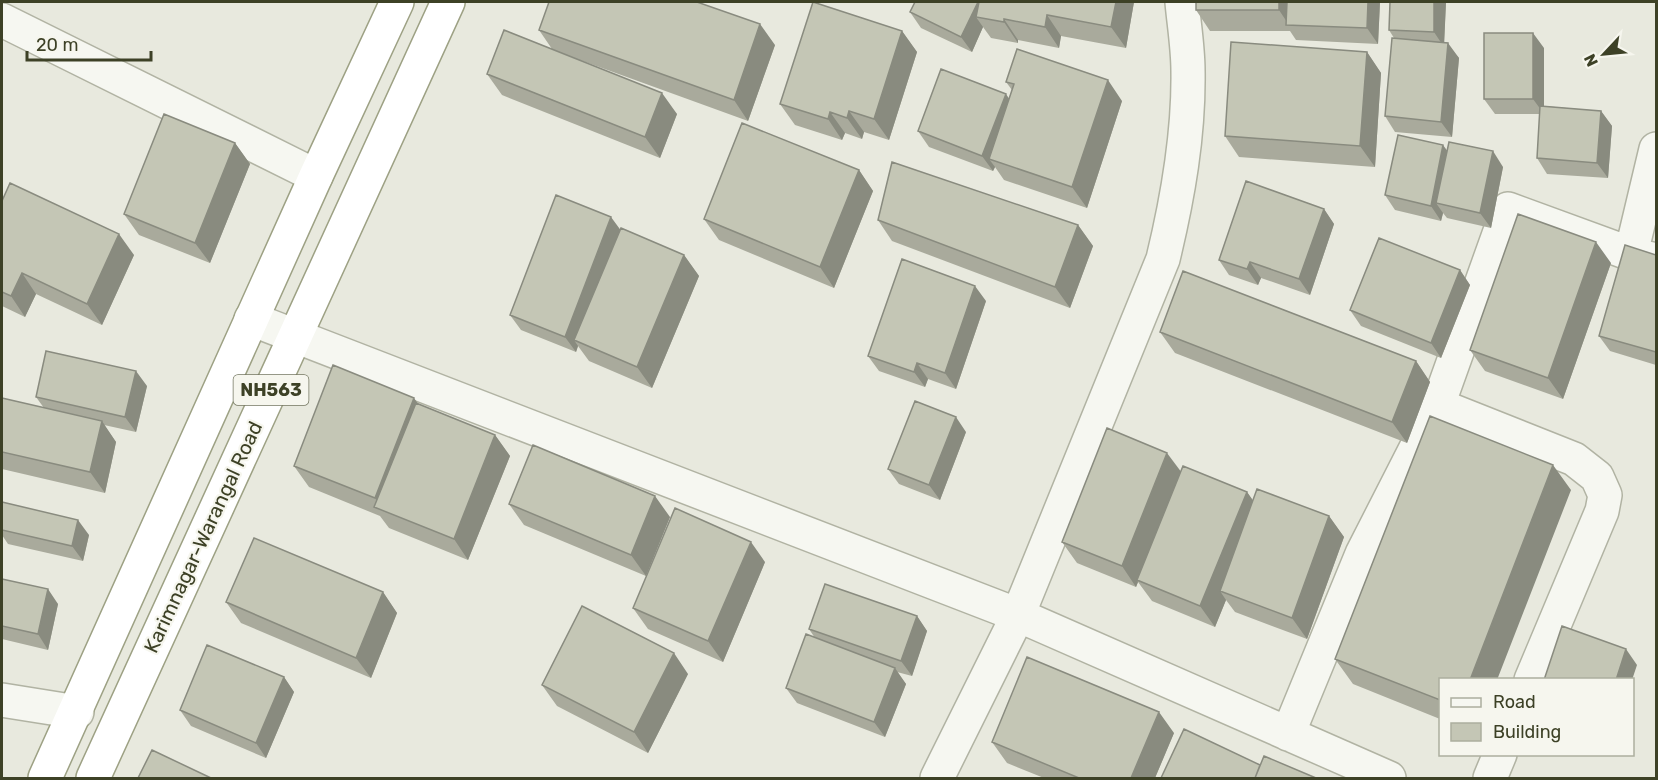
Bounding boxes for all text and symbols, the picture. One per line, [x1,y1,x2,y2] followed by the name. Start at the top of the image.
[27,24,152,62] scale bar
[1574,24,1634,84] north arrow
[36,34,78,56] text: 20 m
[1580,51,1602,70] text: N
[234,375,308,405] road number: NH563
[139,417,267,657] street label: Karimnagar-Warangal Road
[1439,678,1634,756] legend
[1493,691,1536,713] text: Road
[1493,721,1561,743] text: Building

